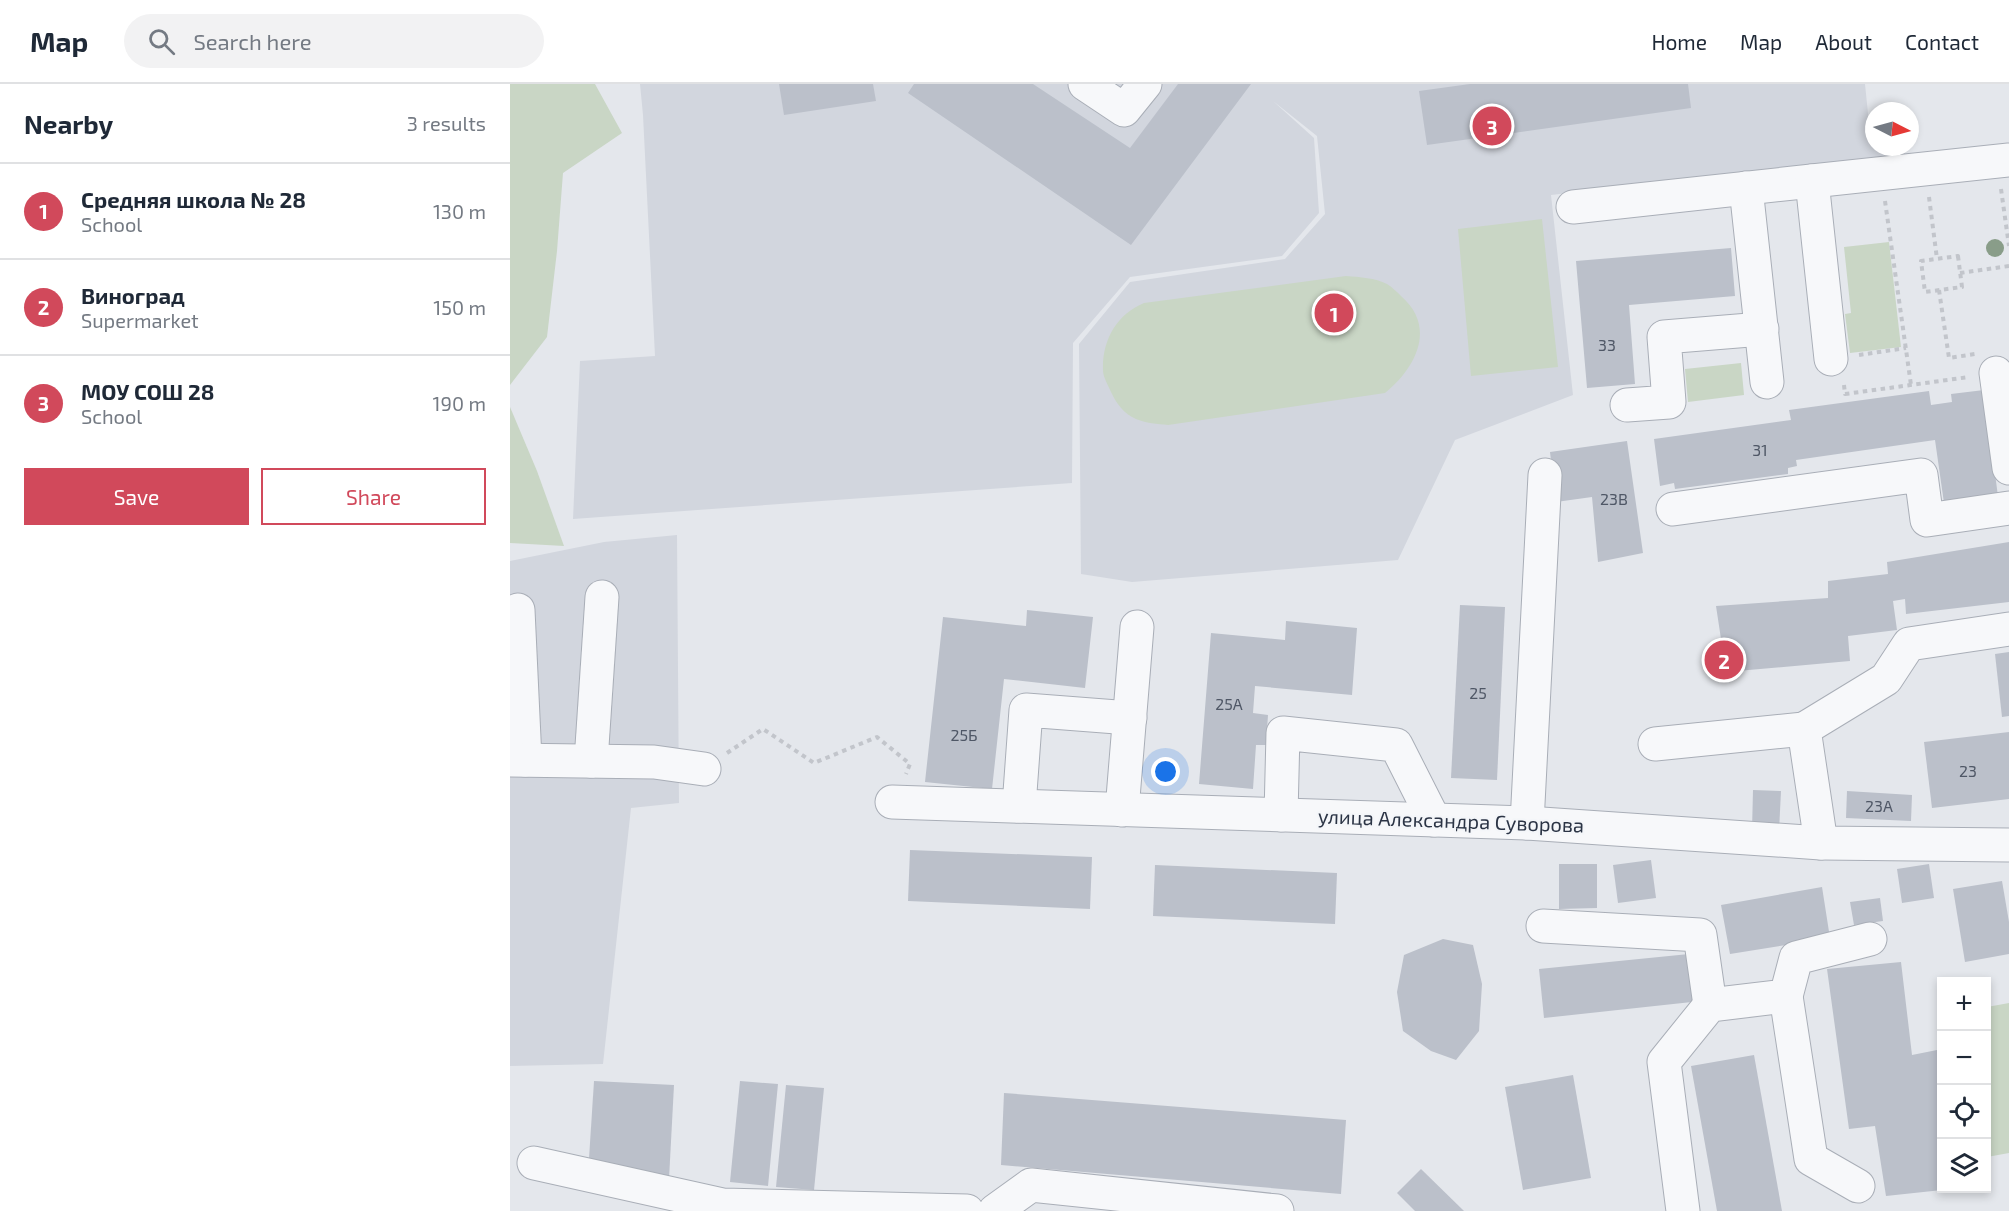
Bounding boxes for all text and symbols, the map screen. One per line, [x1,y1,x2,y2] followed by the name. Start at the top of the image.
[124,14,544,68] search box
[30,24,88,58] text: Map
[145,25,178,58] icon: search
[193,28,312,54] text: Search here
[1651,29,1707,54] text: Home
[1740,29,1782,54] text: Map
[1815,29,1872,54] text: About
[1905,29,1979,54] text: Contact
[1865,102,1919,156] north arrow
[1472,104,1512,148] pin: 3
[24,108,113,139] text: Nearby
[407,111,486,135] text: 3 results
[81,186,306,212] text: Средняя школа № 28
[39,199,48,223] text: 1
[433,199,486,223] text: 130 m
[81,212,142,236] text: School
[81,282,185,308] text: Виноград
[1314,290,1354,336] pin: 1
[38,295,49,319] text: 2
[433,295,486,319] text: 150 m
[81,308,199,332] text: Supermarket
[1598,335,1616,354] house number: 33
[81,378,215,404] text: МОУ СОШ 28
[38,391,49,415] text: 3
[433,391,486,415] text: 190 m
[81,404,142,428] text: School
[1752,440,1768,459] house number: 31
[24,468,249,525] button: Save
[261,468,486,525] button: Share
[1600,489,1628,508] house number: 23В
[1704,638,1744,682] pin: 2
[1469,683,1487,702] house number: 25
[1215,694,1243,713] house number: 25А
[950,725,978,744] house number: 25Б
[1151,757,1180,786] your location
[1959,761,1977,780] house number: 23
[1865,796,1893,815] house number: 23А
[1317,803,1585,838] street label: улица Александра Суворова
[1937,977,1991,1193] map controls
[1937,977,1991,1031] button: +
[1937,1031,1991,1085] button: −
[1937,1085,1991,1139] button: locate
[1937,1139,1991,1193] button: layers

